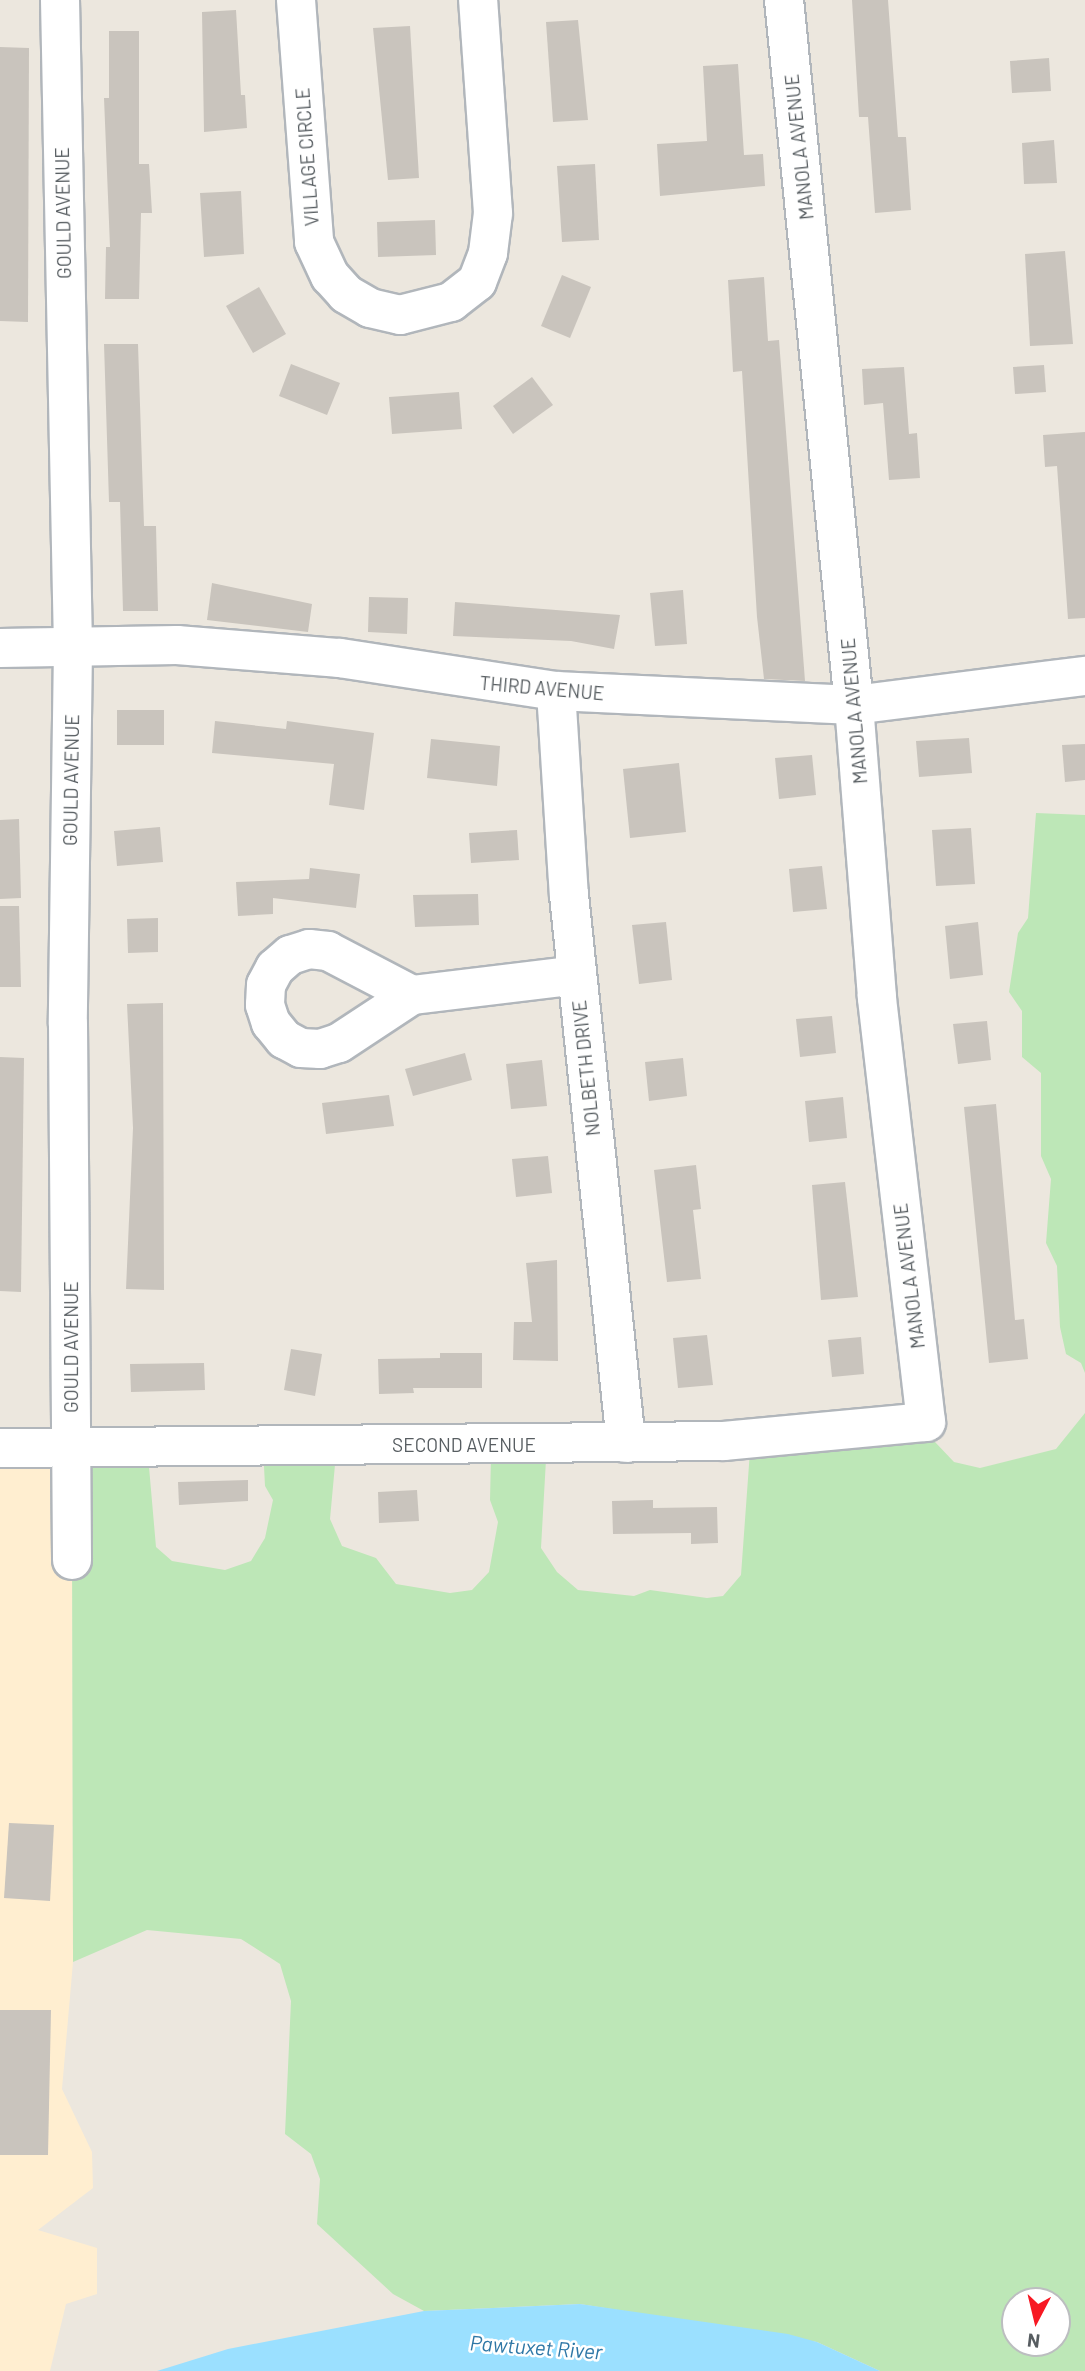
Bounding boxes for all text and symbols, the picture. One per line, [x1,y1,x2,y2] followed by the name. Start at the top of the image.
[780,73,818,221] street label: MANOLA AVENUE
[291,87,323,227] street label: VILLAGE CIRCLE
[50,147,76,279] street label: GOULD AVENUE
[836,637,872,785] street label: MANOLA AVENUE
[479,671,605,705] street label: THIRD AVENUE
[58,714,84,846] street label: GOULD AVENUE
[568,999,604,1137] street label: NOLBETH DRIVE
[889,1202,929,1350] street label: MANOLA AVENUE
[60,1281,82,1413] street label: GOULD AVENUE
[392,1434,536,1456] street label: SECOND AVENUE
[1001,2287,1071,2357] north arrow
[1026,2329,1041,2354] text: N
[469,2330,603,2364] water label: Pawtuxet River

